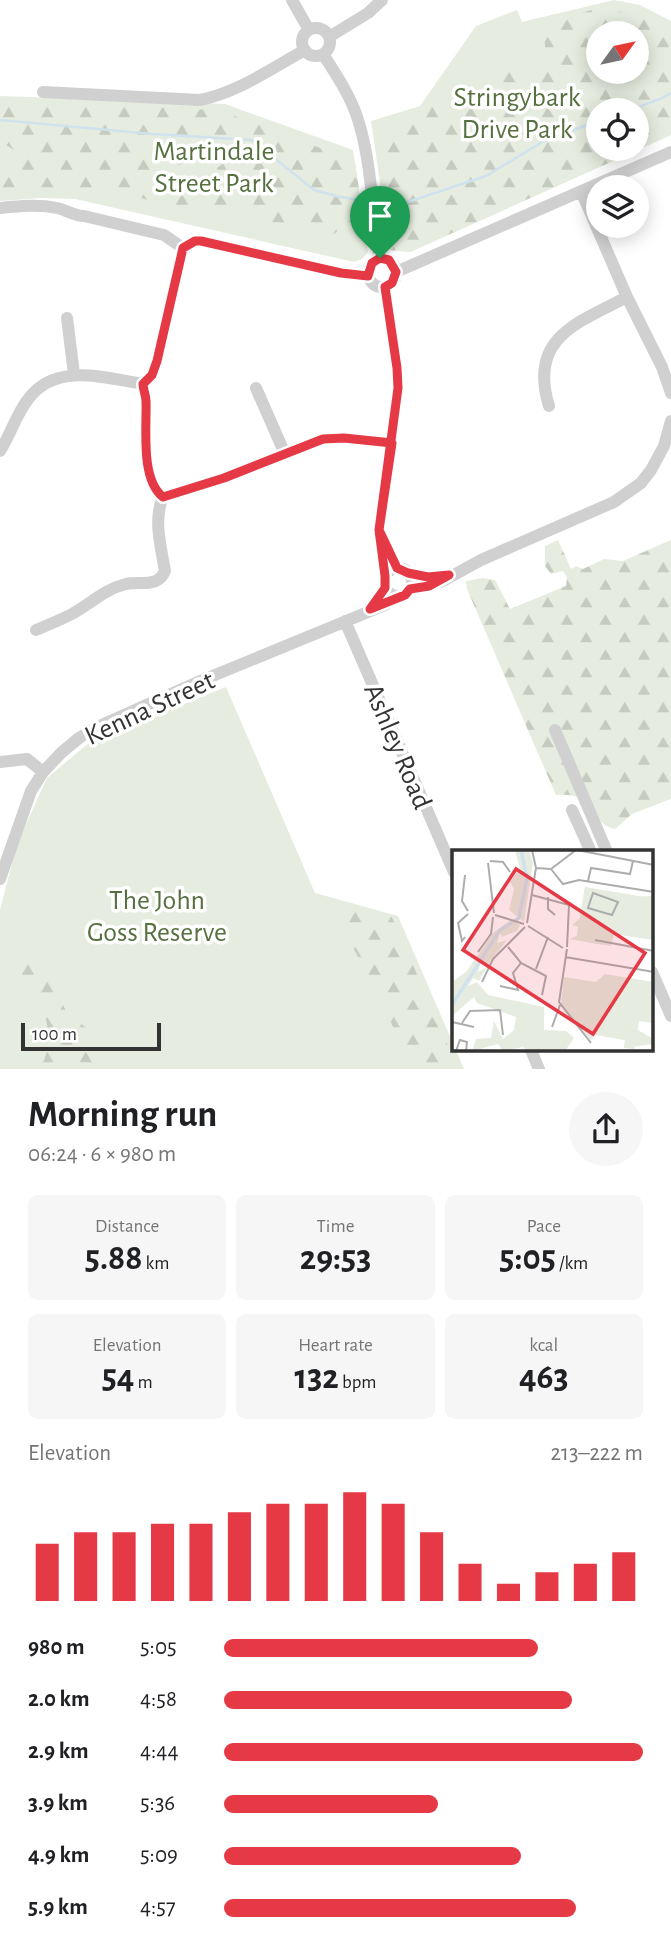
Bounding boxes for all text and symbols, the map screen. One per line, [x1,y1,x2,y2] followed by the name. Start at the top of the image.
[586,21,649,84] north arrow
[586,21,649,238] map controls
[454,84,581,144] park label: Stringybark Drive Park
[586,98,649,161] button: locate
[154,138,274,198] park label: Martindale Street Park
[586,175,649,238] button: layers
[350,186,410,258] pin
[361,197,399,235] icon: arrive
[81,667,219,751] street label: Kenna Street
[358,680,436,814] street label: Ashley Road
[452,850,654,1052] inset map
[87,887,227,947] park label: The John Goss Reserve
[21,1020,161,1052] scale bar
[32,1025,77,1044] text: 100 m
[569,1092,643,1166] button: share
[28,1096,217,1134] text: Morning run
[28,1143,176,1166] text: 06:24 · 6 × 980 m
[95,1217,159,1236] text: Distance
[317,1217,354,1236] text: Time
[527,1217,561,1236] text: Pace
[85,1241,142,1276] text: 5.88
[300,1241,371,1276] text: 29:53
[499,1241,556,1276] text: 5:05
[142,1254,169,1273] text: km
[556,1254,588,1273] text: /km
[93,1336,162,1355] text: Elevation
[298,1336,373,1355] text: Heart rate
[529,1336,558,1355] text: kcal
[102,1360,134,1395] text: 54
[295,1360,339,1395] text: 132
[519,1360,569,1395] text: 463
[134,1373,153,1392] text: m
[339,1373,376,1392] text: bpm
[28,1442,111,1465] text: Elevation
[551,1442,643,1465] text: 213–222 m
[28,1636,84,1659] text: 980 m
[140,1636,177,1659] text: 5:05
[28,1688,90,1711] text: 2.0 km
[140,1688,177,1711] text: 4:58
[28,1740,89,1763] text: 2.9 km
[140,1740,178,1763] text: 4:44
[28,1792,88,1815] text: 3.9 km
[140,1792,175,1815] text: 5:36
[28,1844,89,1867] text: 4.9 km
[140,1844,178,1867] text: 5:09
[28,1896,88,1919] text: 5.9 km
[140,1896,176,1919] text: 4:57

